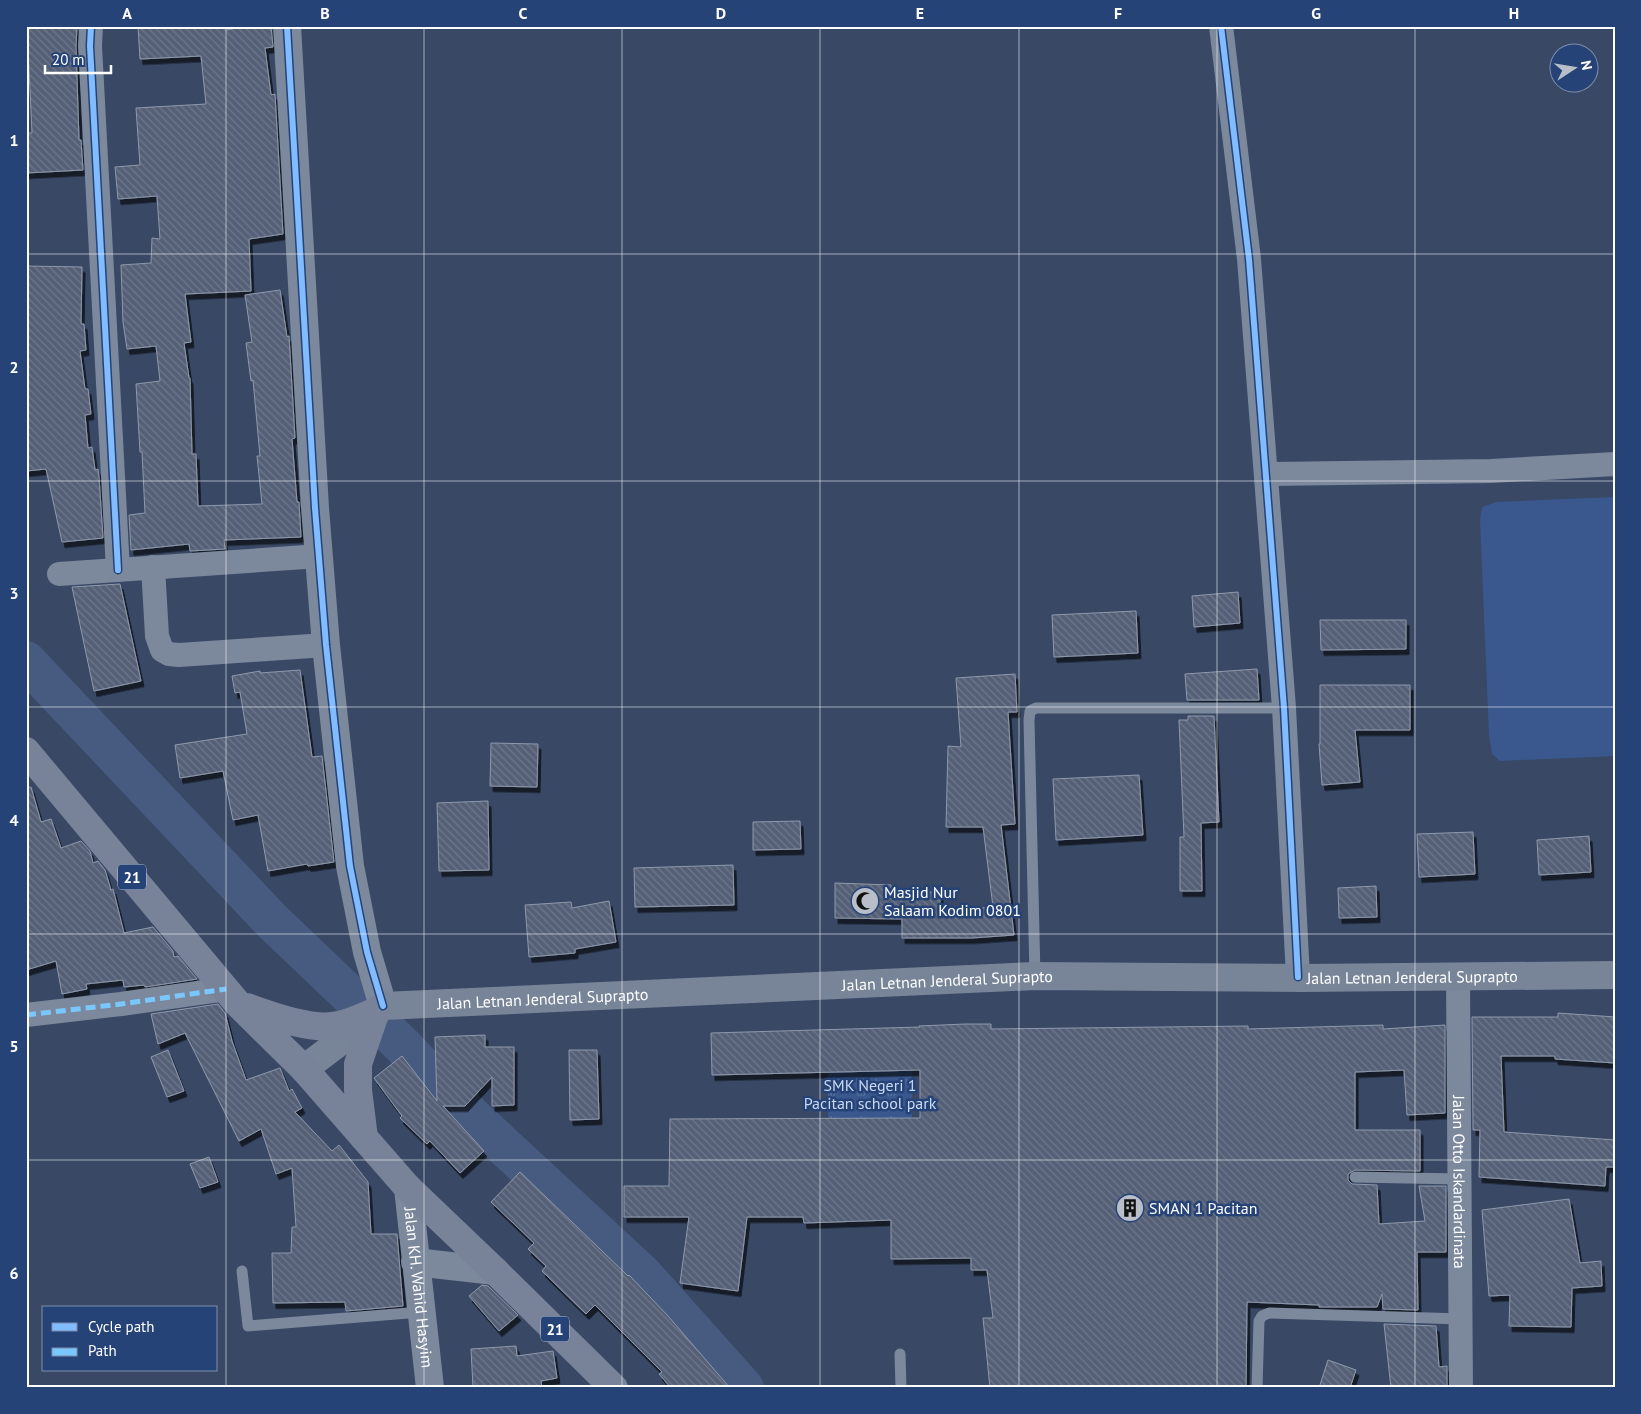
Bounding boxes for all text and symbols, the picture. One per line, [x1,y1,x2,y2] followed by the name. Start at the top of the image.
[122,3,132,23] text: A
[320,3,330,23] text: B
[519,3,528,23] text: C
[716,3,726,23] text: D
[916,3,924,23] text: E
[1114,3,1122,23] text: F
[1311,3,1321,23] text: G
[1509,3,1519,23] text: H
[45,42,111,74] scale bar
[1548,42,1598,92] north arrow
[52,50,85,69] text: 20 m
[1577,59,1596,72] text: N
[9,130,19,150] text: 1
[9,357,19,377] text: 2
[9,583,19,603] text: 3
[9,810,19,830] text: 4
[118,864,146,890] road number: 21
[884,882,1021,920] place label: Masjid Nur Salaam Kodim 0801
[850,886,880,916] mosque icon: Masjid Nur Salaam Kodim 0801
[840,966,1053,995] street label: Jalan Letnan Jenderal Suprapto
[1306,966,1518,988] street label: Jalan Letnan Jenderal Suprapto
[436,984,649,1014] street label: Jalan Letnan Jenderal Suprapto
[9,1036,19,1056] text: 5
[804,1075,937,1113] park label: SMK Negeri 1 Pacitan school park
[1449,1094,1470,1269] street label: Jalan Otto Iskandardinata
[1115,1193,1145,1223] building icon: SMAN 1 Pacitan
[1149,1198,1257,1218] place label: SMAN 1 Pacitan
[400,1205,438,1369] street label: Jalan KH. Wahid Hasyim
[9,1263,19,1283] text: 6
[42,1306,218,1372] legend
[541,1316,569,1342] road number: 21
[88,1317,154,1336] text: Cycle path
[88,1341,117,1360] text: Path

